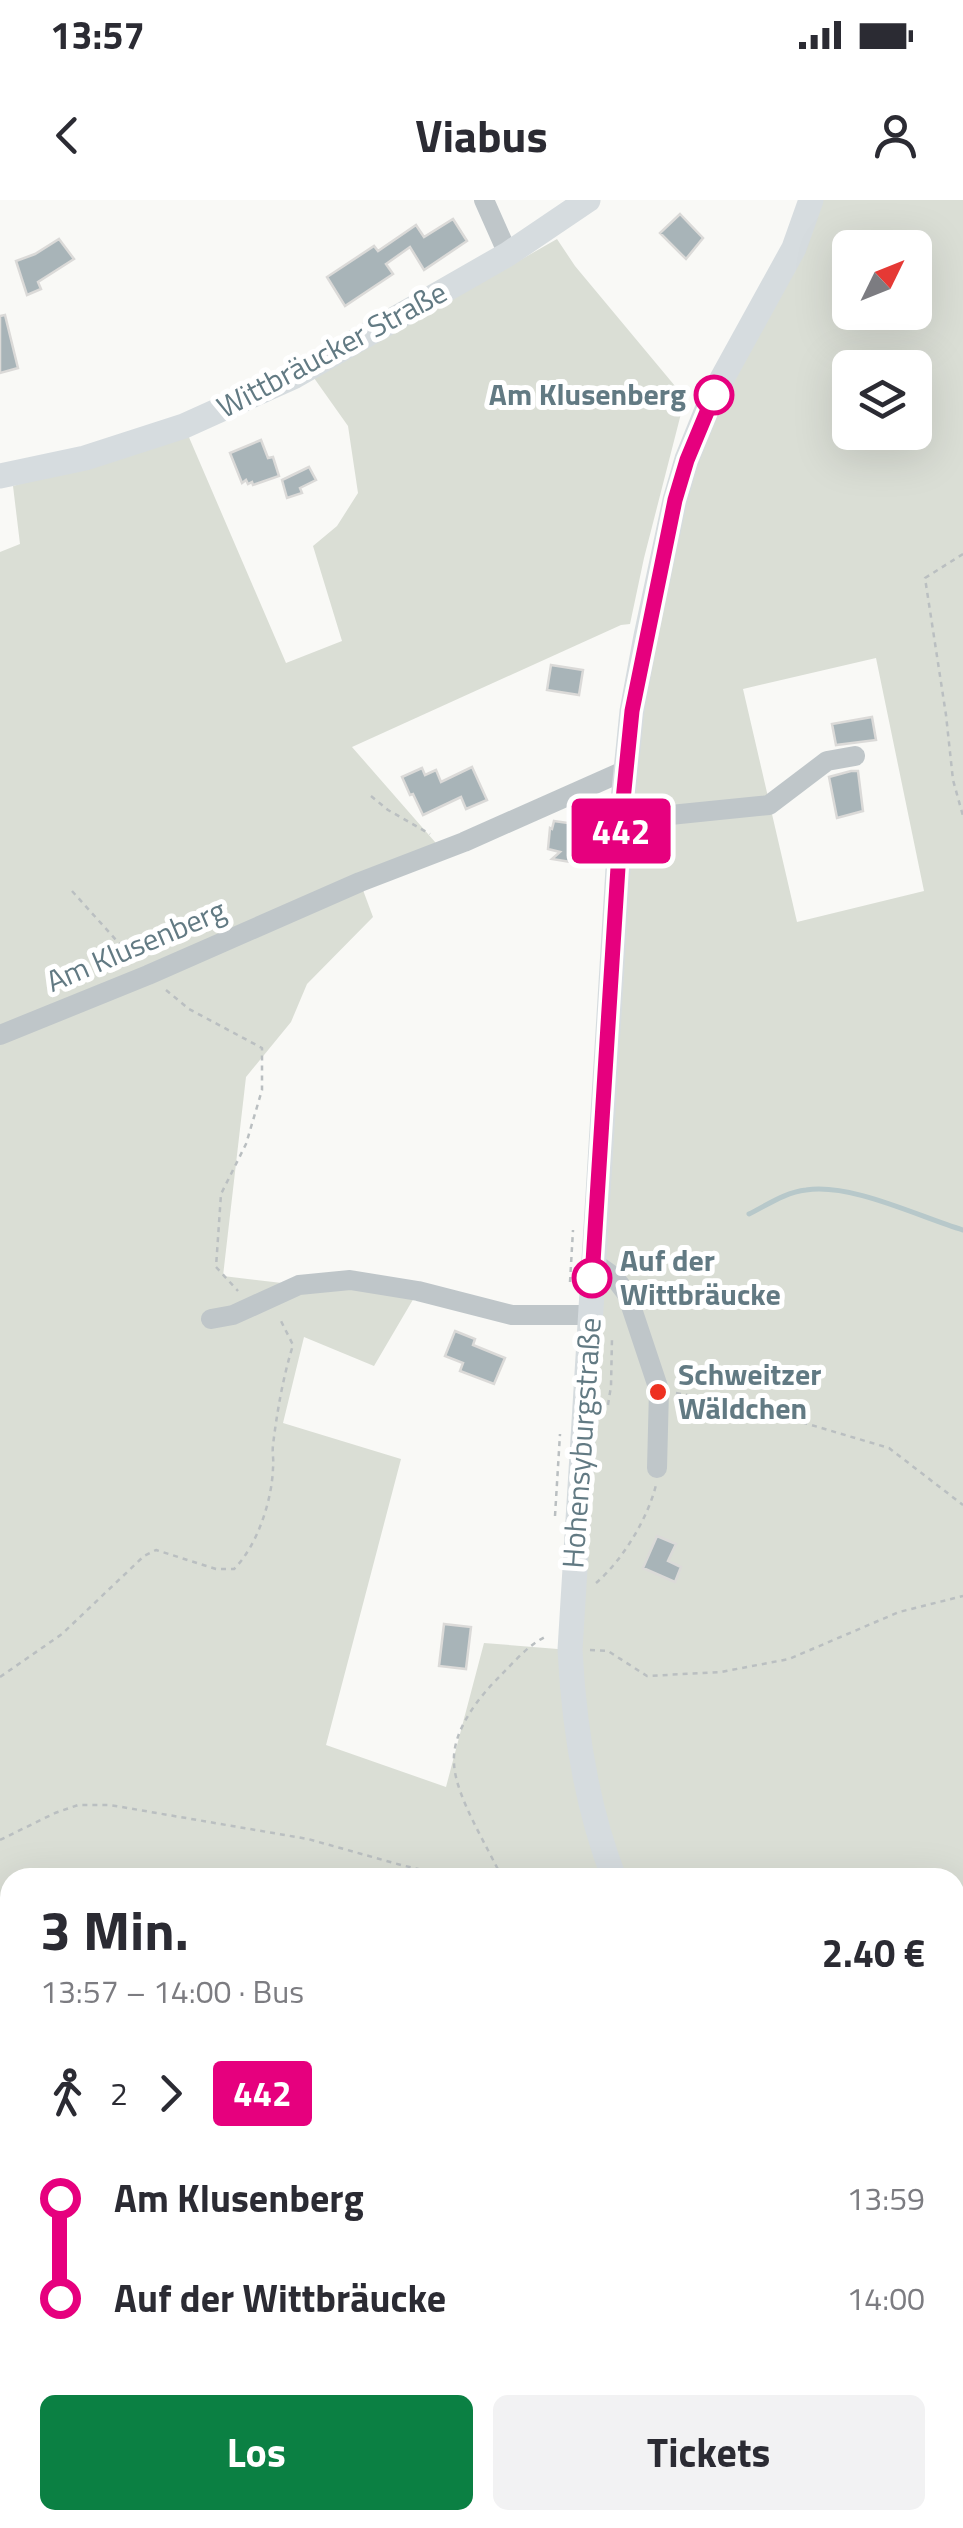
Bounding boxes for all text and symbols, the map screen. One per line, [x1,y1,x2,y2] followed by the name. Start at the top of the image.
[50,6,145,64] text: 13:57
[415,101,548,169] text: Viabus
[40,108,95,163] icon: back
[868,108,923,163] icon: person
[832,230,932,330] north arrow
[832,230,932,450] map controls
[208,269,455,429] street label: Wittbräucker Straße
[832,350,932,450] button: layers
[489,371,686,417] place label: Am Klusenberg
[695,376,733,414] marker: Am Klusenberg
[564,798,678,864] line badge: 442
[592,804,650,858] text: 442
[39,887,233,1004] street label: Am Klusenberg
[620,1237,781,1317] place label: Auf der Wittbräucke
[573,1259,611,1297] marker: Auf der Wittbräucke
[549,1316,613,1570] street label: Hohensyburgstraße
[678,1351,821,1431] place label: Schweitzer Wäldchen
[647,1381,669,1403] marker: Schweitzer Wäldchen
[40,1888,189,1971] text: 3 Min.
[822,1924,925,1982] text: 2.40 €
[40,1967,304,2015] text: 13:57 – 14:00 · Bus
[40,2066,95,2121] icon: walk
[143,2066,198,2121] icon: forward
[233,2066,292,2120] text: 442
[110,2069,128,2117] text: 2
[114,2169,364,2227] text: Am Klusenberg
[846,2174,925,2222] text: 13:59
[114,2269,446,2327] text: Auf der Wittbräucke
[846,2274,925,2322] text: 14:00
[40,2395,473,2510] button: Los
[493,2395,925,2510] button: Tickets

